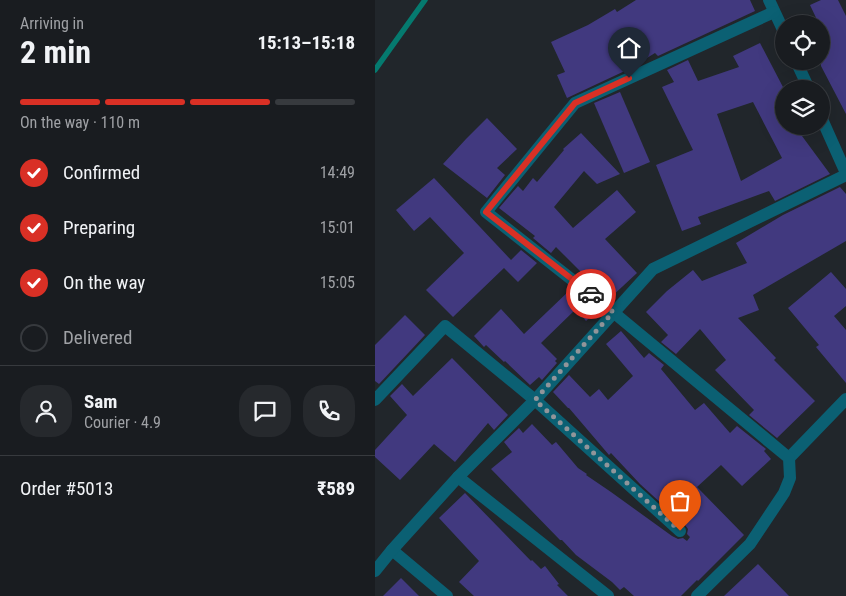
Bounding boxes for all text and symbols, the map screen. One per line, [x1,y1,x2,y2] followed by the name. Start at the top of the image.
[20,14,84,33] text: Arriving in
[775,15,830,135] map controls
[775,15,830,70] button: locate
[608,27,650,78] pin
[257,31,355,54] text: 15:13–15:18
[20,33,91,71] text: 2 min
[615,34,643,62] icon: home
[775,80,830,135] button: layers
[20,113,140,132] text: On the way · 110 m
[20,159,48,187] icon: check
[63,161,140,184] text: Confirmed
[320,163,355,182] text: 14:49
[20,214,48,242] icon: check
[63,216,135,239] text: Preparing
[320,218,355,237] text: 15:01
[20,269,48,297] icon: check
[566,269,616,319] courier
[63,271,145,294] text: On the way
[320,273,355,292] text: 15:05
[577,280,605,308] icon: car
[63,326,132,349] text: Delivered
[20,385,72,437] button: person
[239,385,291,437] button: chat
[303,385,355,437] button: phone
[84,390,117,413] text: Sam
[84,413,161,432] text: Courier · 4.9
[20,477,113,500] text: Order #5013
[317,477,355,500] text: ₹589
[659,480,701,531] pin
[666,487,694,515] icon: bag

